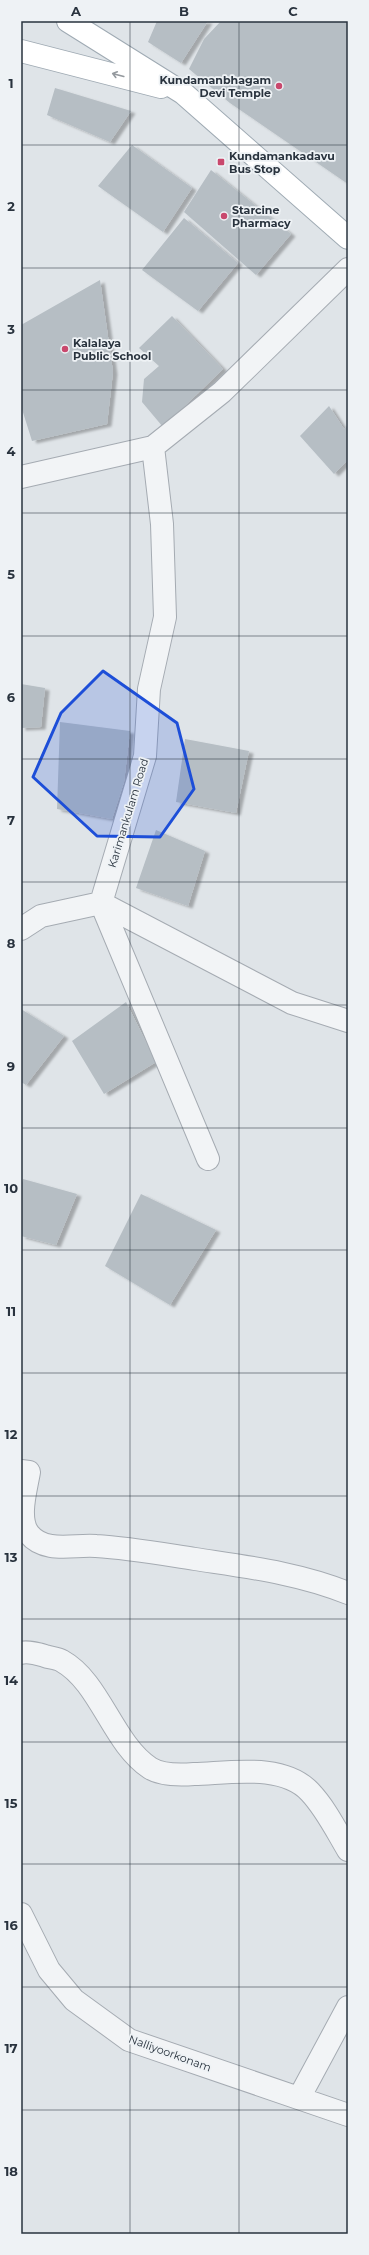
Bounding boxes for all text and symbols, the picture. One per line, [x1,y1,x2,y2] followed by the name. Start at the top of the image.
[70,3,82,19] text: A
[179,3,189,19] text: B
[288,3,298,19] text: C
[112,71,125,79] one-way arrow
[159,73,271,100] place label: Kundamanbhagam Devi Temple
[8,75,14,91] text: 1
[274,81,284,91] marker: Kundamanbhagam Devi Temple
[229,149,335,176] place label: Kundamankadavu Bus Stop
[216,157,226,167] marker: Kundamankadavu Bus Stop
[7,198,15,214] text: 2
[232,203,291,230] place label: Starcine Pharmacy
[219,211,229,221] marker: Starcine Pharmacy
[6,321,15,337] text: 3
[73,336,151,363] place label: Kalalaya Public School
[60,344,70,354] marker: Kalalaya Public School
[7,443,16,459] text: 4
[7,566,15,582] text: 5
[7,689,16,705] text: 6
[105,757,151,869] street label: Karimankulam Road
[7,812,15,828] text: 7
[7,935,16,951] text: 8
[7,1058,15,1074] text: 9
[4,1180,18,1196] text: 10
[6,1303,16,1319] text: 11
[5,1426,18,1442] text: 12
[5,1549,18,1565] text: 13
[4,1672,18,1688] text: 14
[5,1795,18,1811] text: 15
[4,1917,18,1933] text: 16
[127,2032,213,2074] street label: Nalliyoorkonam
[4,2040,18,2056] text: 17
[4,2163,18,2179] text: 18

